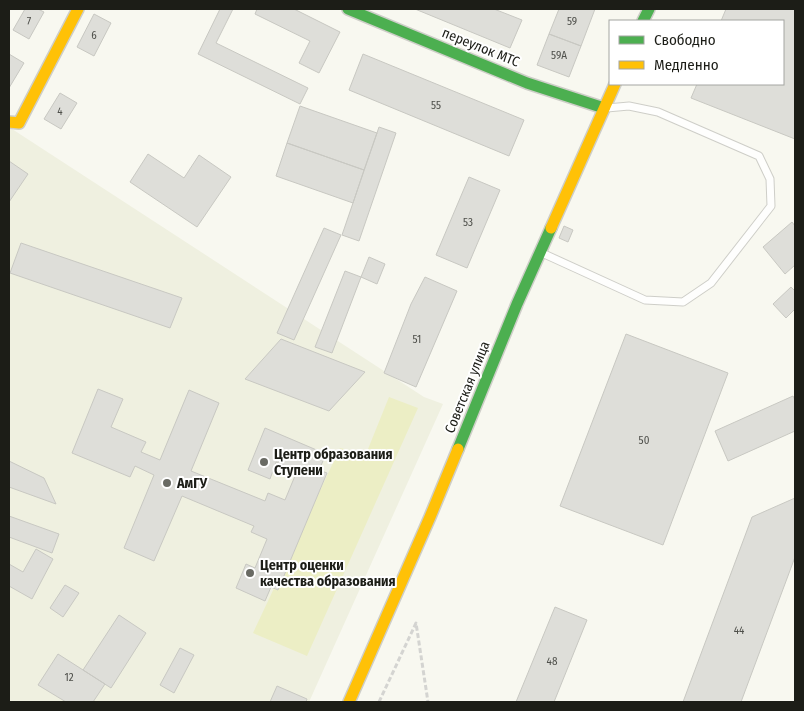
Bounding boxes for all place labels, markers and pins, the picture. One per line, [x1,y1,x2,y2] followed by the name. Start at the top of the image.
[274,446,393,479] place label: Центр образования Ступени
[258,456,270,468] marker: Центр образования Ступени
[176,475,208,492] place label: АмГУ
[161,477,173,489] marker: АмГУ
[260,557,396,590] place label: Центр оценки качества образования
[244,567,256,579] marker: Центр оценки качества образования

